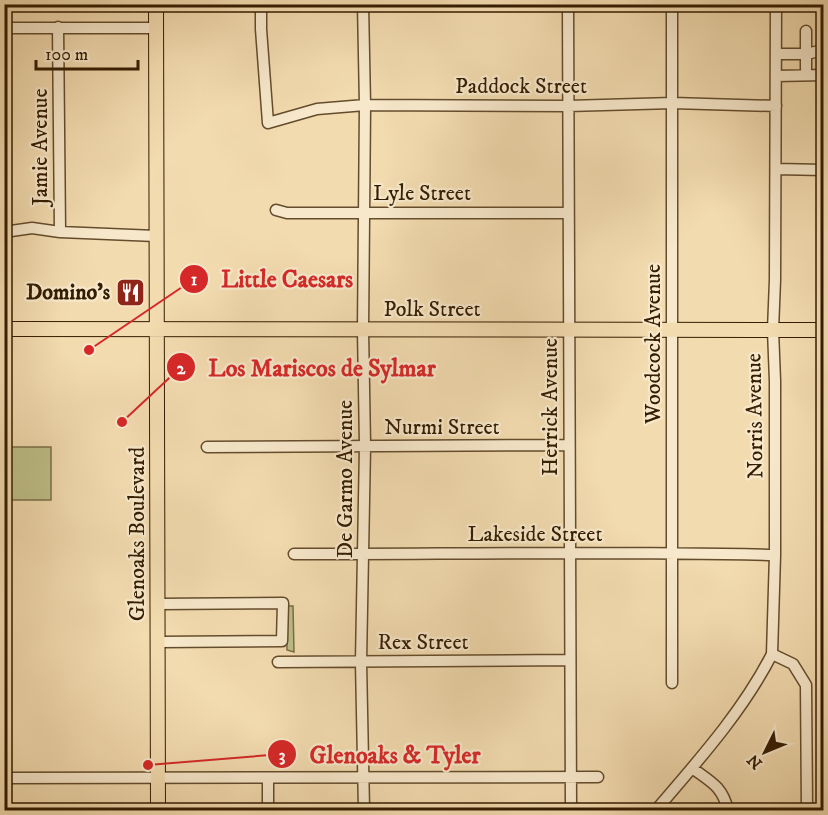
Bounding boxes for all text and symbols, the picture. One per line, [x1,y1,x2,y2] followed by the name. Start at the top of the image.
[36,33,138,71] scale bar
[45,44,88,66] text: 100 m
[455,73,587,100] street label: Paddock Street
[27,88,54,208] street label: Jamie Avenue
[373,180,471,207] street label: Lyle Street
[179,258,365,300] callout: Little Caesars
[640,264,667,425] street label: Woodcock Avenue
[221,265,353,295] text: Little Caesars
[191,269,198,291] text: 1
[115,276,147,308] restaurant icon: Domino's
[26,279,111,306] place label: Domino's
[383,296,481,323] street label: Polk Street
[537,338,564,476] street label: Herrick Avenue
[166,346,447,388] callout: Los Mariscos de Sylmar
[740,353,770,479] street label: Norris Avenue
[208,354,437,384] text: Los Mariscos de Sylmar
[177,358,187,380] text: 2
[332,400,359,558] street label: De Garmo Avenue
[384,414,500,441] street label: Nurmi Street
[124,447,151,621] street label: Glenoaks Boulevard
[468,521,602,548] street label: Lakeside Street
[377,629,469,656] street label: Rex Street
[735,722,795,782] north arrow
[267,733,492,775] callout: Glenoaks & Tyler
[310,741,481,771] text: Glenoaks & Tyler
[279,745,286,767] text: 3
[743,750,767,773] text: N

